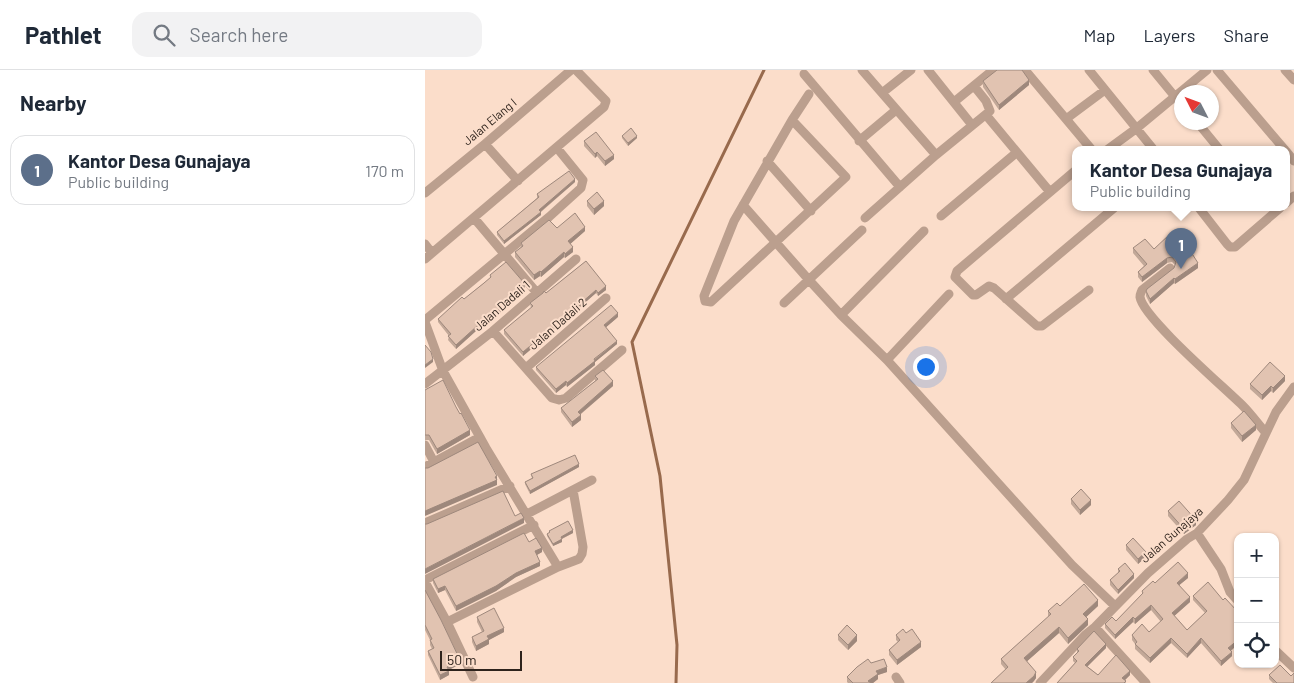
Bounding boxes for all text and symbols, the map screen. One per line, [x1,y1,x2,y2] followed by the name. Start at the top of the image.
[132,12,482,57] search box
[25,20,102,49] text: Pathlet
[150,21,178,49] icon: search
[190,23,288,46] text: Search here
[1083,24,1115,46] text: Map
[1143,24,1196,46] text: Layers
[1224,24,1269,46] text: Share
[1174,85,1219,130] north arrow
[20,90,86,115] text: Nearby
[460,95,519,148] street label: Jalan Elang I
[1072,146,1290,211] popup
[68,149,251,172] text: Kantor Desa Gunajaya
[1090,158,1272,181] text: Kantor Desa Gunajaya
[34,161,40,180] text: 1
[365,161,404,180] text: 170 m
[68,172,169,191] text: Public building
[1090,181,1191,200] text: Public building
[1165,228,1197,269] pin: 1
[471,277,532,333] street label: Jalan Dadali 1
[526,294,589,352] street label: Jalan Dadali 2
[913,354,939,380] your location
[1137,503,1205,565] street label: Jalan Gunajaya
[1234,533,1279,668] map controls
[1234,533,1279,578] button: +
[1234,578,1279,623] button: −
[1234,623,1279,668] button: locate
[440,648,523,671] scale bar
[447,651,476,668] text: 50 m

